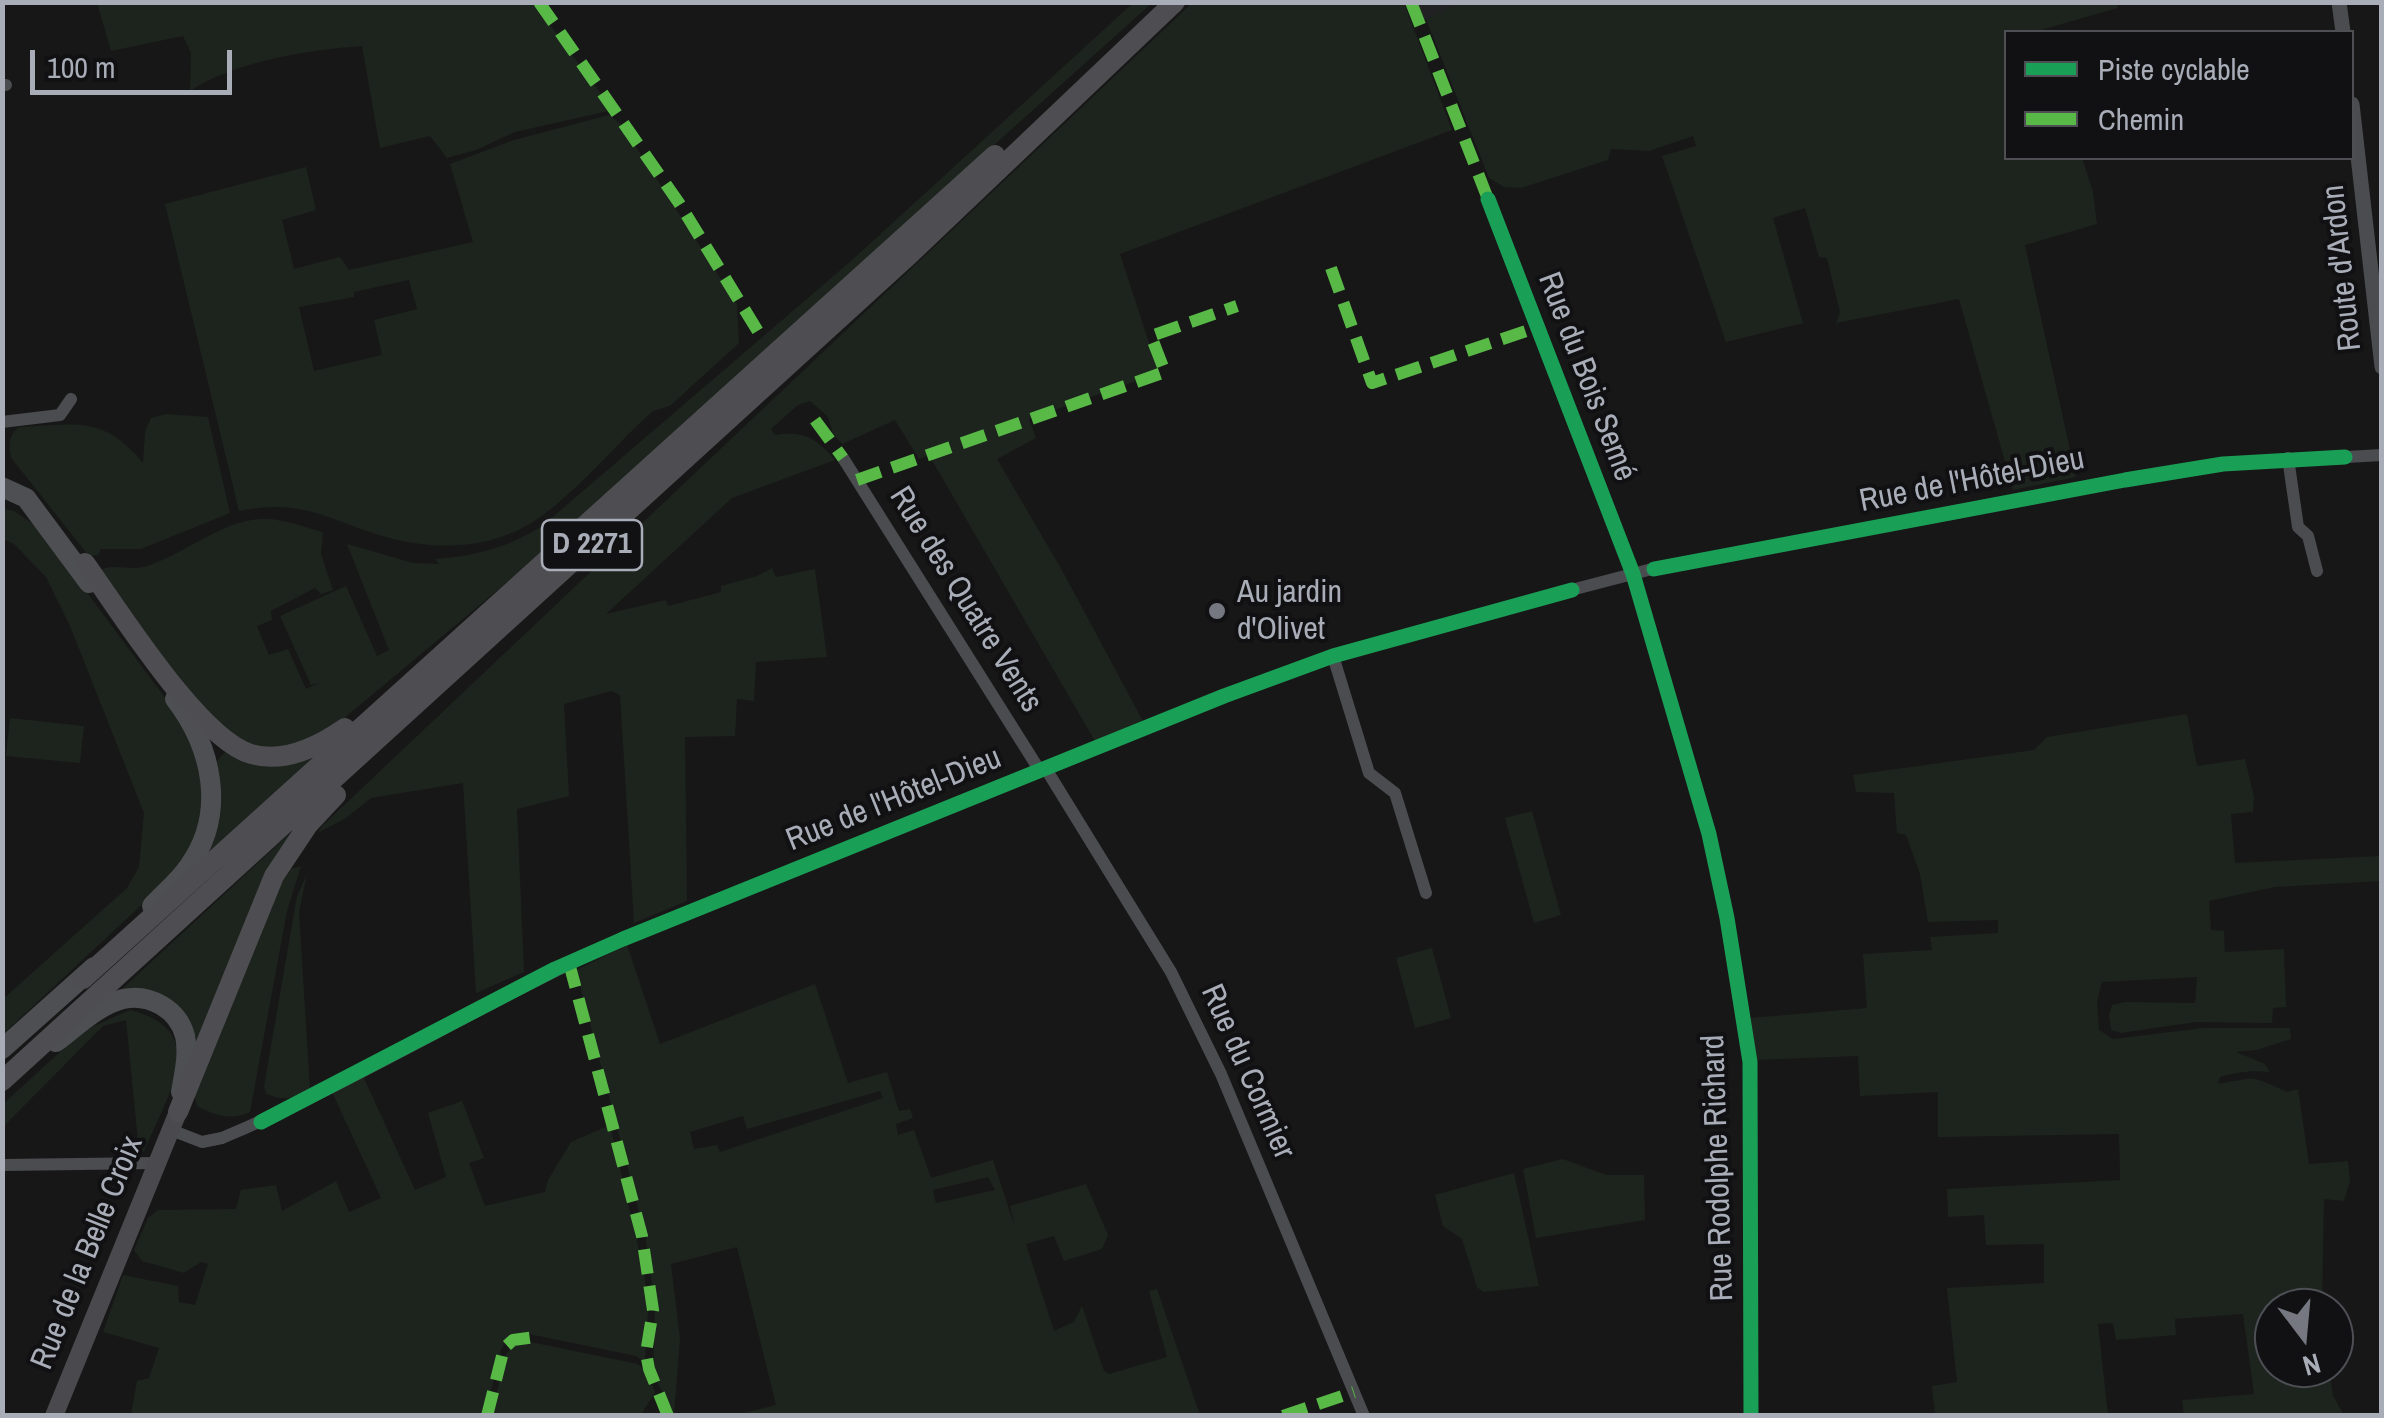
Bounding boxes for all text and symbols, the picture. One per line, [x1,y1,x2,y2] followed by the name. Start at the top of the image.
[35,30,238,92] scale bar
[2004,30,2354,160] legend
[47,47,115,87] text: 100 m
[2098,49,2250,89] text: Piste cyclable
[2098,99,2184,139] text: Chemin
[2315,183,2371,353] street label: Route d'Ardon
[1529,267,1643,487] street label: Rue du Bois Semé
[1856,440,2088,522] street label: Rue de l'Hôtel-Dieu
[880,480,1050,720] street label: Rue des Quatre Vents
[542,520,642,570] road number: D 2271
[1237,574,1342,649] place label: Au jardin d'Olivet
[1206,600,1228,622] marker: Au jardin d'Olivet
[781,739,1007,861] street label: Rue de l'Hôtel-Dieu
[1192,979,1302,1165] street label: Rue du Cormier
[1695,1034,1743,1302] street label: Rue Rodolphe Richard
[24,1131,152,1375] street label: Rue de la Belle Croix
[2254,1288,2354,1388] north arrow
[2299,1344,2325,1385] text: N

